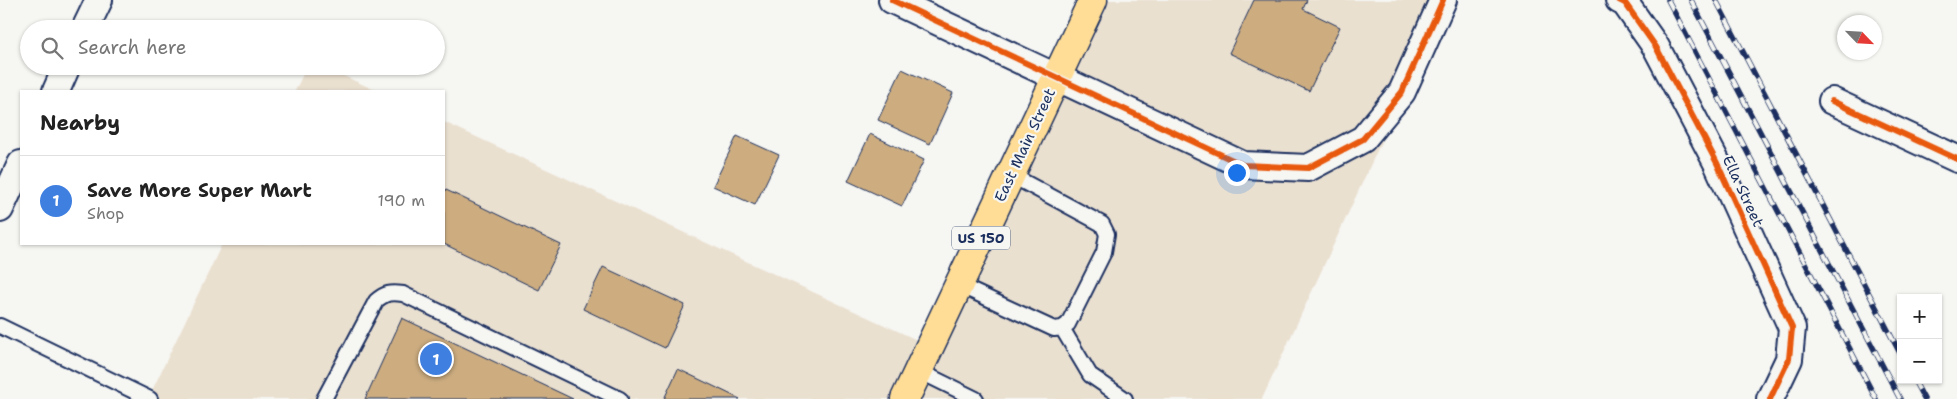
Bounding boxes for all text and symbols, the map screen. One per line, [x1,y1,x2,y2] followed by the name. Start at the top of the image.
[1837,15,1882,60] north arrow
[20,20,445,75] search box
[38,34,66,62] icon: search
[78,35,187,60] text: Search here
[990,85,1060,205] street label: East Main Street
[40,109,120,137] text: Nearby
[1718,152,1768,230] street label: Ella Street
[1224,160,1250,186] your location
[87,178,312,203] text: Save More Super Mart
[52,190,60,211] text: 1
[378,190,425,211] text: 190 m
[87,203,124,224] text: Shop
[952,227,1010,250] road number: US 150
[1897,294,1942,384] map controls
[1897,294,1942,339] button: +
[1897,339,1942,384] button: −
[420,340,452,378] pin: 1

